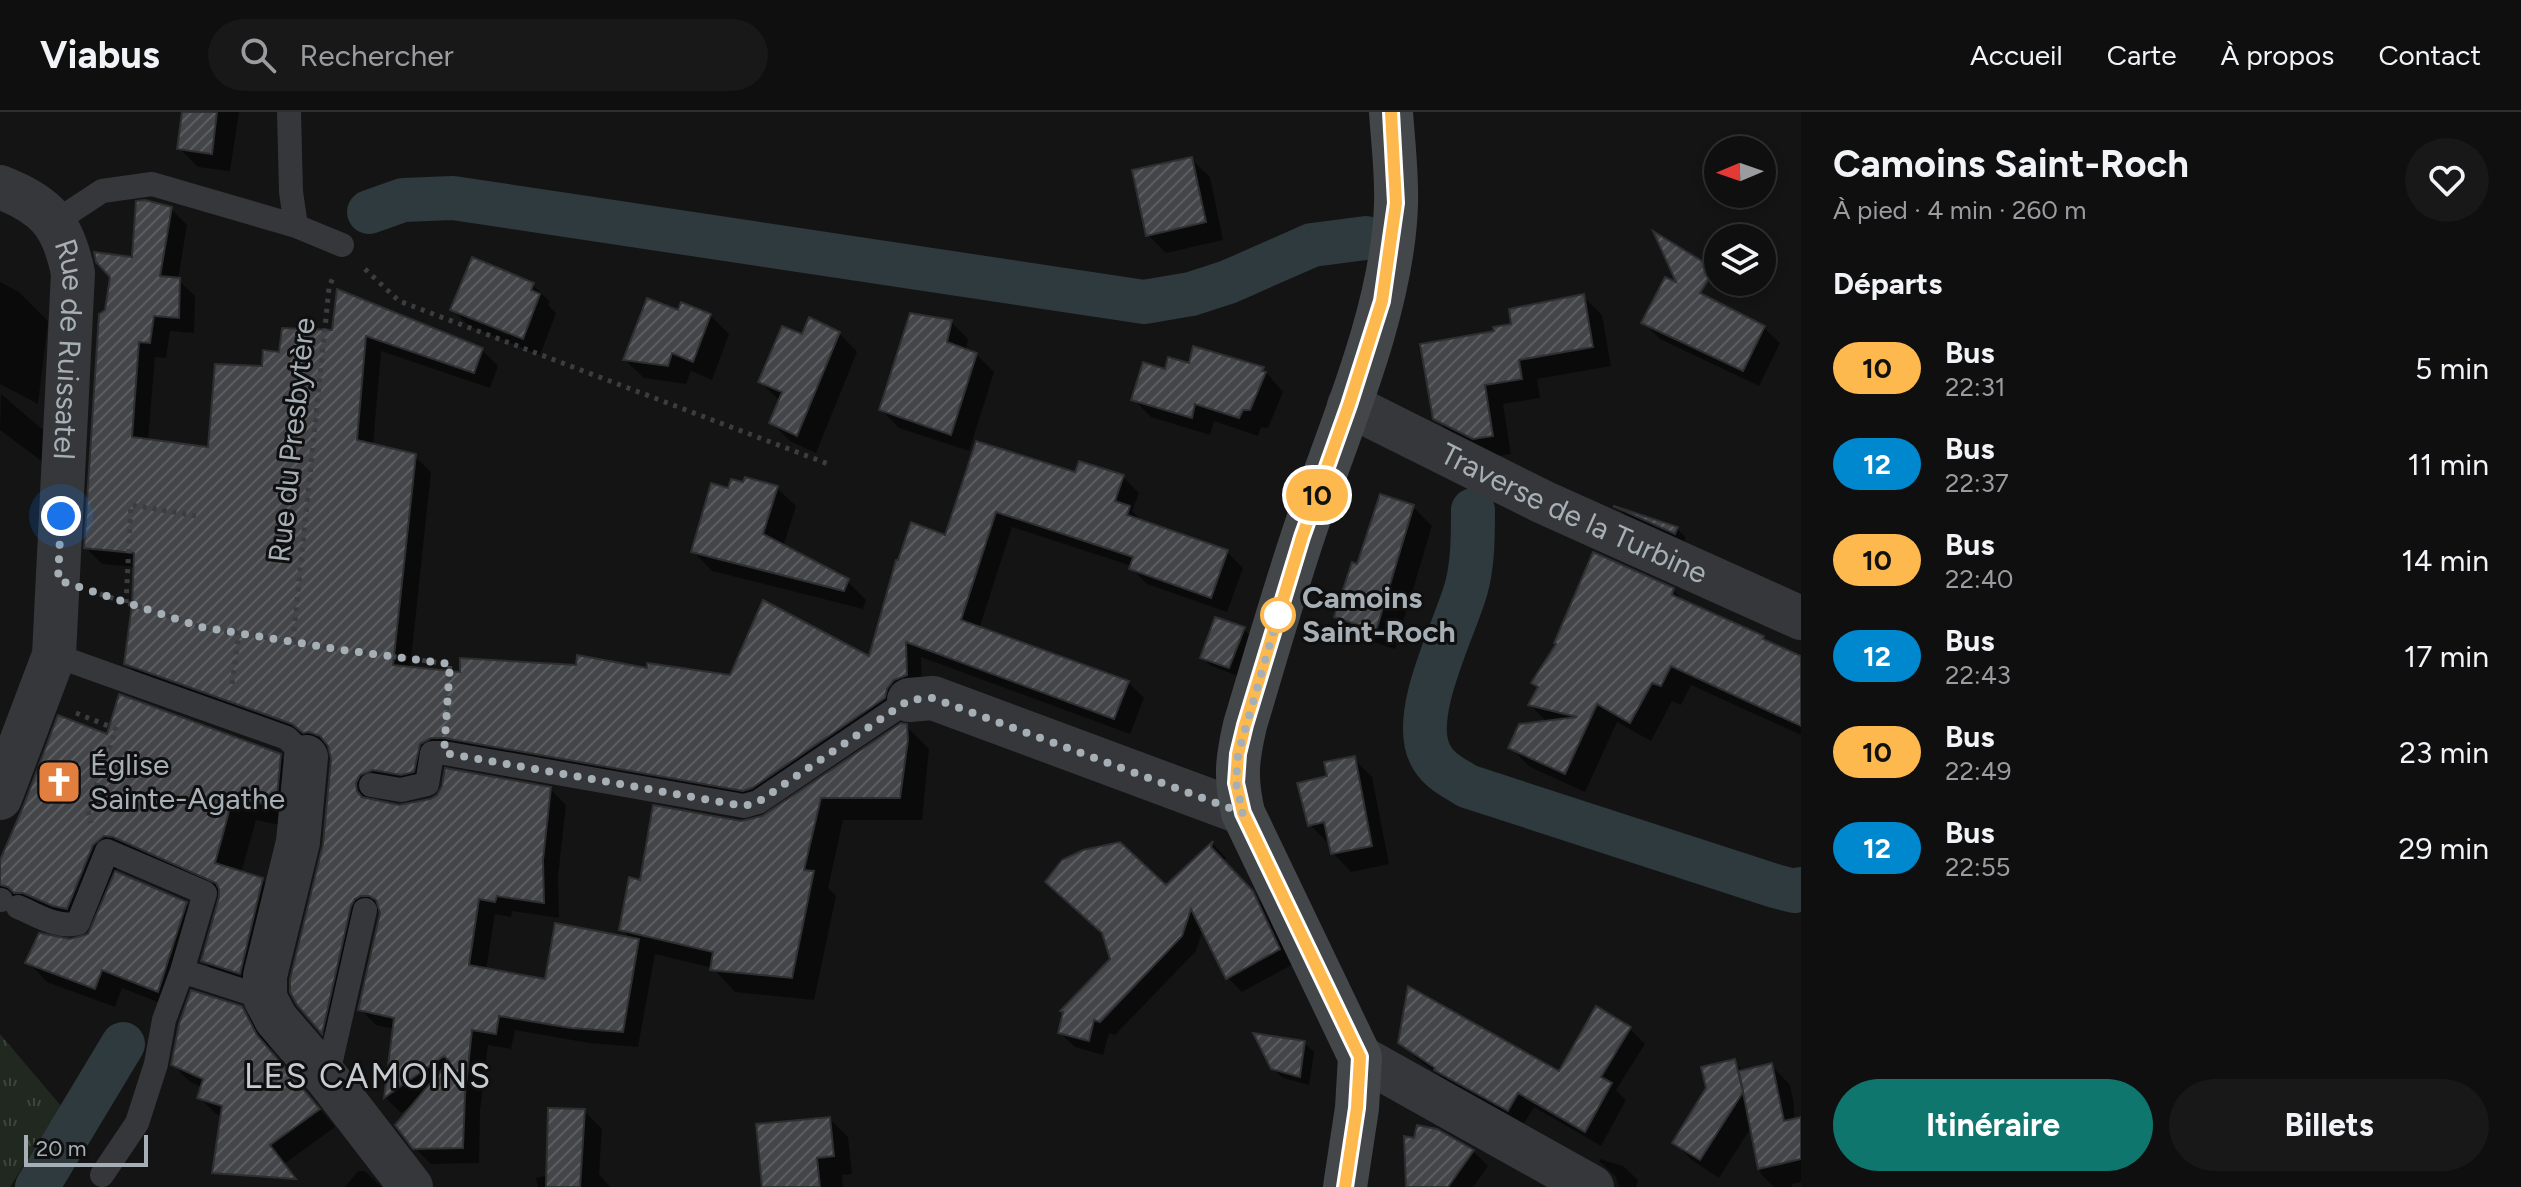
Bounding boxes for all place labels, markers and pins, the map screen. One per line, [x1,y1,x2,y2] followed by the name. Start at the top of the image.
[1302,579,1456,650] place label: Camoins Saint-Roch
[1261,598,1295,632] marker: Camoins Saint-Roch
[90,746,285,817] place label: Église Sainte-Agathe
[35,758,83,806] church icon: Église Sainte-Agathe

